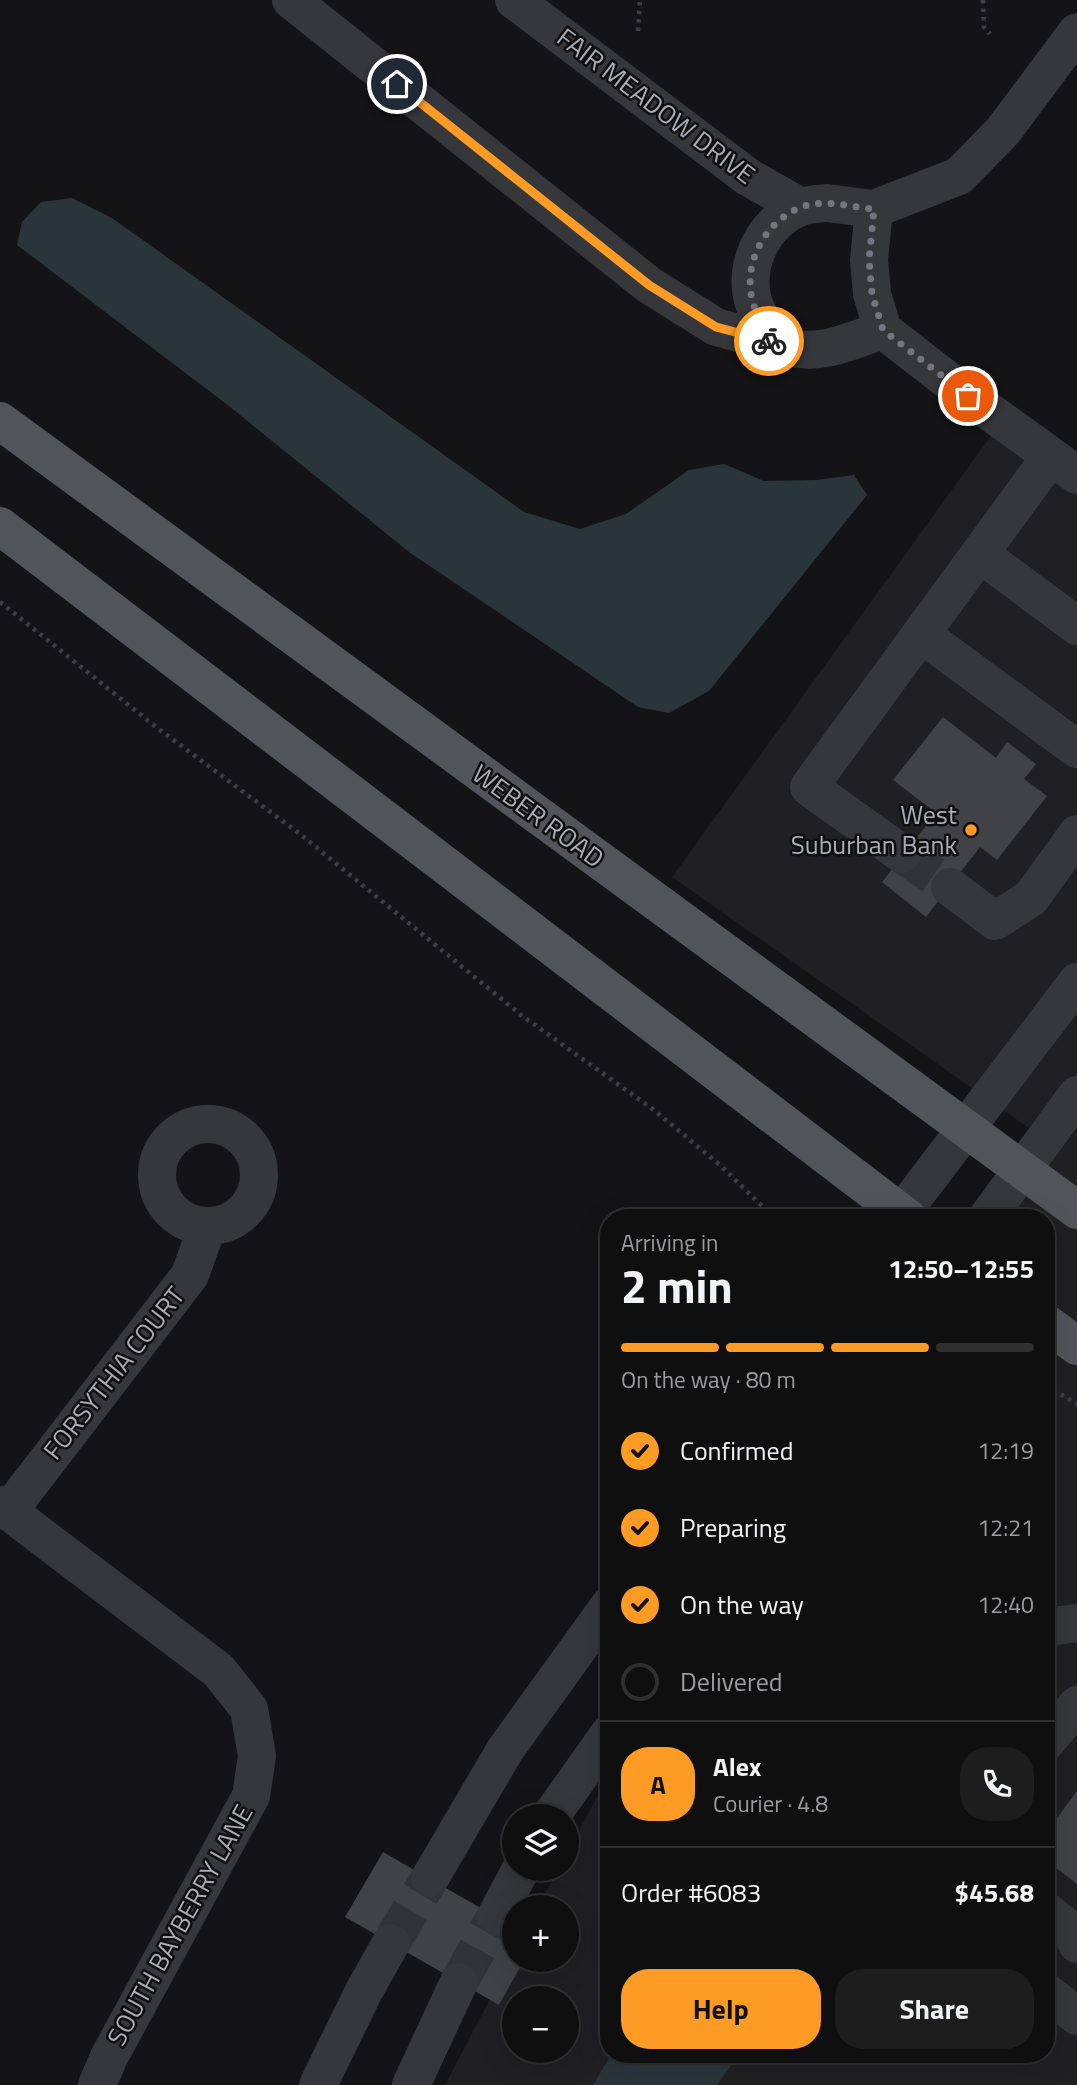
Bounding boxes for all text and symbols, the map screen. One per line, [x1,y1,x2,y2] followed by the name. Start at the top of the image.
[549,18,764,193] street label: FAIR MEADOW DRIVE
[367,54,427,114] pin
[378,65,416,103] icon: home
[734,306,804,376] courier
[750,322,788,360] icon: bike
[938,366,998,426] pin
[949,377,987,415] icon: bag
[464,754,612,877] street label: WEBER ROAD
[791,795,957,864] place label: West Suburban Bank
[963,822,979,838] marker: West Suburban Bank
[621,1225,718,1260] text: Arriving in
[888,1249,1034,1288] text: 12:50–12:55
[621,1251,733,1321] text: 2 min
[33,1278,194,1468] street label: FORSYTHIA COURT
[621,1362,796,1397] text: On the way · 80 m
[680,1431,794,1470] text: Confirmed
[621,1432,659,1470] icon: check
[977,1433,1034,1468] text: 12:19
[680,1508,786,1547] text: Preparing
[621,1509,659,1547] icon: check
[977,1510,1034,1545] text: 12:21
[680,1585,804,1624] text: On the way
[621,1586,659,1624] icon: check
[977,1587,1034,1622] text: 12:40
[680,1662,783,1701] text: Delivered
[713,1747,761,1786] text: Alex
[960,1747,1034,1821] button: phone
[650,1765,666,1804] text: A
[713,1786,828,1821] text: Courier · 4.8
[97,1797,262,2052] street label: SOUTH BAYBERRY LANE
[502,1804,579,2063] map controls
[502,1804,579,1881] button: layers
[621,1873,761,1912] text: Order #6083
[955,1873,1034,1912] text: $45.68
[502,1895,579,1972] button: +
[621,1969,821,2049] button: Help
[835,1969,1034,2049] button: Share
[502,1986,579,2063] button: −

